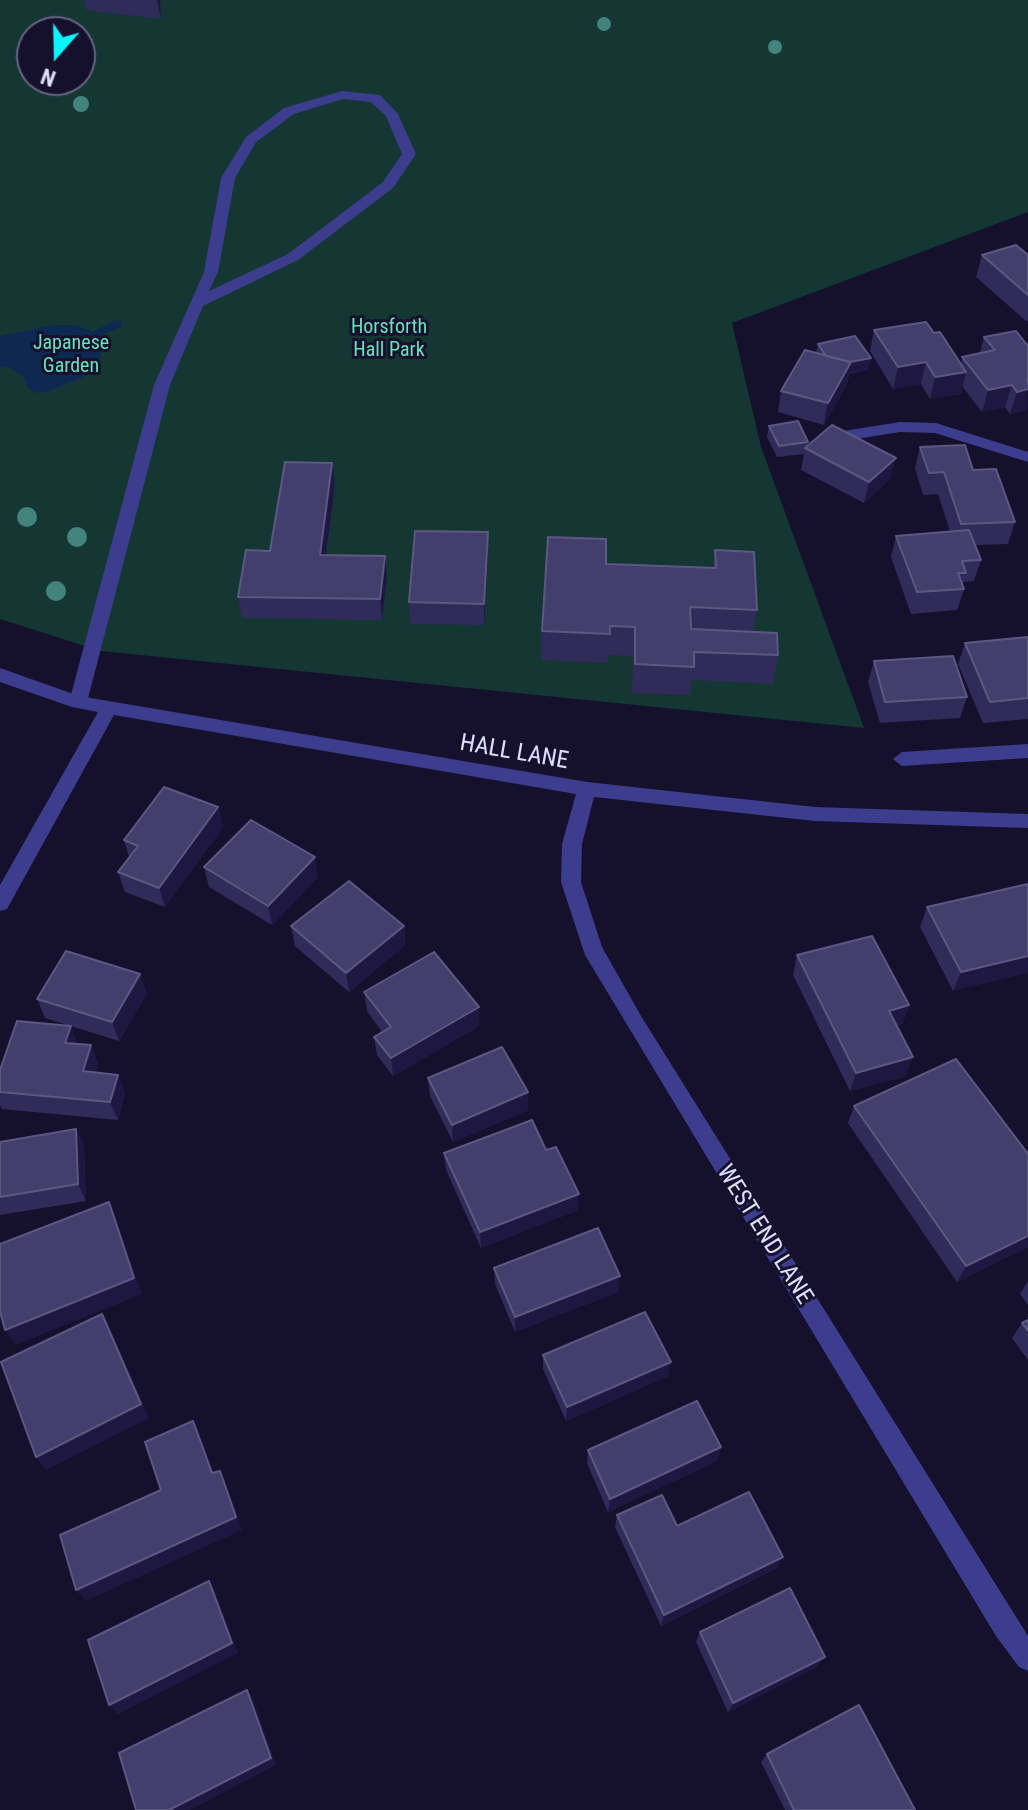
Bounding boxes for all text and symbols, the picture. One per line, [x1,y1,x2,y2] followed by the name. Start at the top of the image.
[16,16,96,96] north arrow
[38,63,59,91] text: N
[351,316,427,363] park label: Horsforth Hall Park
[33,332,109,379] park label: Japanese Garden
[458,729,570,777] street label: HALL LANE
[710,1160,818,1310] street label: WEST END LANE

